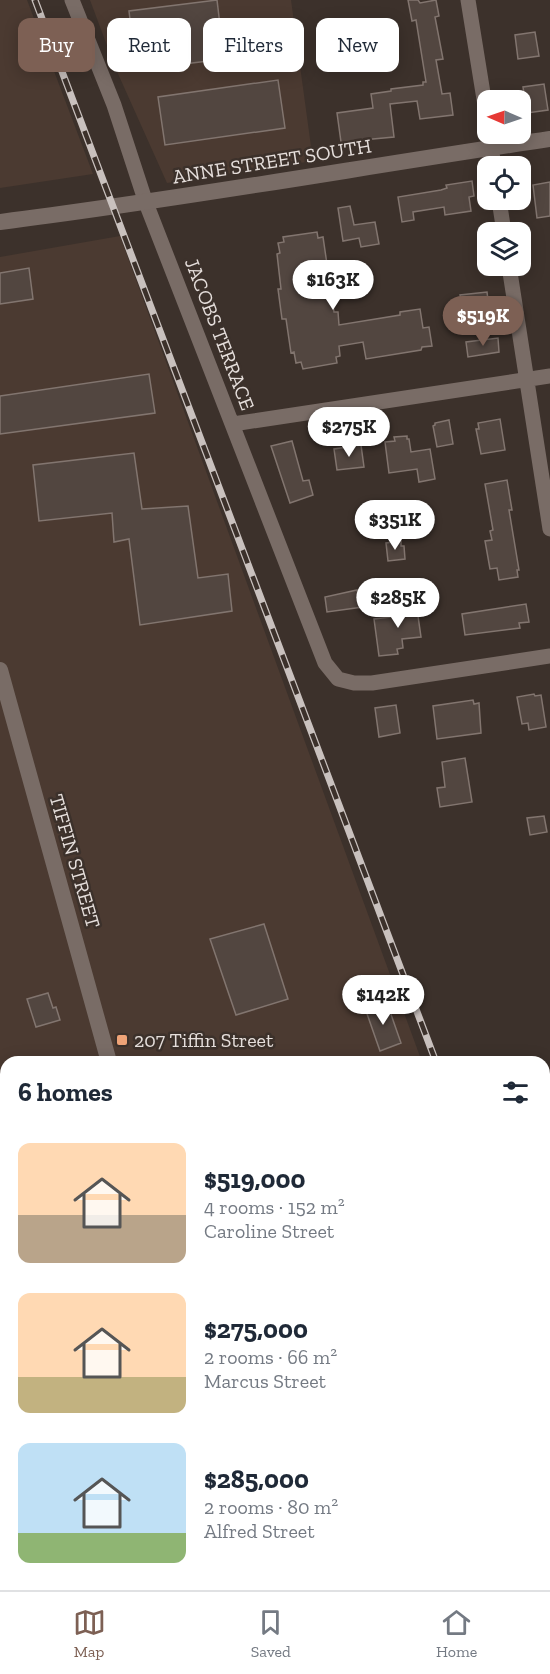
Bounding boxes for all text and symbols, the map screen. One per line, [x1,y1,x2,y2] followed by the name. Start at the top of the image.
[18,18,95,72] chip: Buy
[107,18,191,72] chip: Rent
[203,18,304,72] chip: Filters
[316,18,399,72] chip: New
[477,90,531,144] north arrow
[477,90,531,276] map controls
[171,133,373,189] street label: ANNE STREET SOUTH
[477,156,531,210] button: locate
[477,222,531,276] button: layers
[180,255,260,413] street label: JACOBS TERRACE
[291,260,375,311] pin: $163K
[307,267,359,291] text: $163K
[441,296,525,347] pin: $519K
[457,303,509,327] text: $519K
[307,407,391,458] pin: $275K
[322,414,376,438] text: $275K
[353,500,437,551] pin: $351K
[369,507,421,531] text: $351K
[356,578,440,629] pin: $285K
[370,585,426,609] text: $285K
[44,791,106,931] street label: TIFFIN STREET
[341,975,425,1026] pin: $142K
[356,982,410,1006] text: $142K
[134,1028,274,1052] place label: 207 Tiffin Street
[115,1033,129,1047] marker: 207 Tiffin Street
[18,1076,113,1108] text: 6 homes
[499,1076,532,1109] icon: filters
[204,1163,305,1195] text: $519,000
[66,1167,138,1239] icon: home
[204,1195,345,1219] text: 4 rooms · 152 m²
[204,1219,334,1243] text: Caroline Street
[204,1313,308,1345] text: $275,000
[66,1317,138,1389] icon: home
[204,1345,337,1369] text: 2 rooms · 66 m²
[204,1369,326,1393] text: Marcus Street
[204,1463,309,1495] text: $285,000
[66,1467,138,1539] icon: home
[204,1495,338,1519] text: 2 rooms · 80 m²
[204,1519,315,1543] text: Alfred Street
[73,1606,106,1661] tab: Map
[251,1606,291,1661] tab: Saved
[436,1606,477,1661] tab: Home

